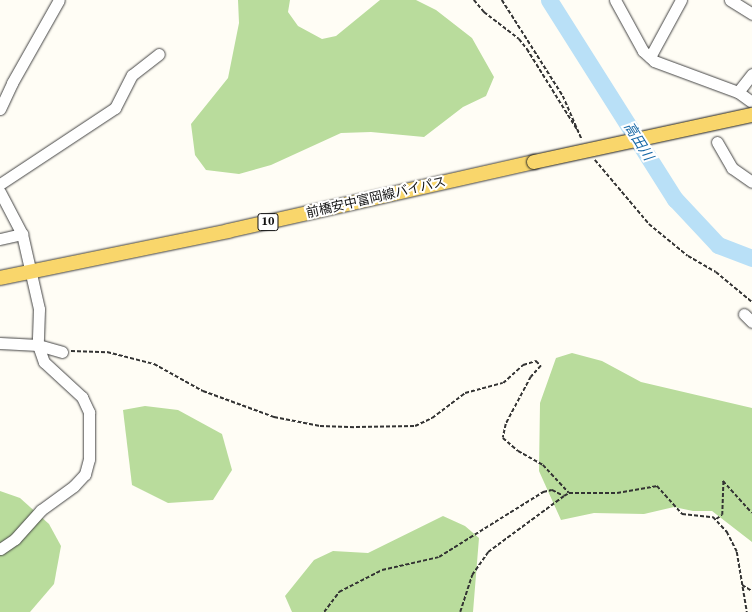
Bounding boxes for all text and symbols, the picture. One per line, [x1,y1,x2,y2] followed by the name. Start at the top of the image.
[621,119,657,163] water label: 高田川
[305,174,447,222] street label: 前橋安中富岡線バイパス
[257,212,279,232] road number: 10

